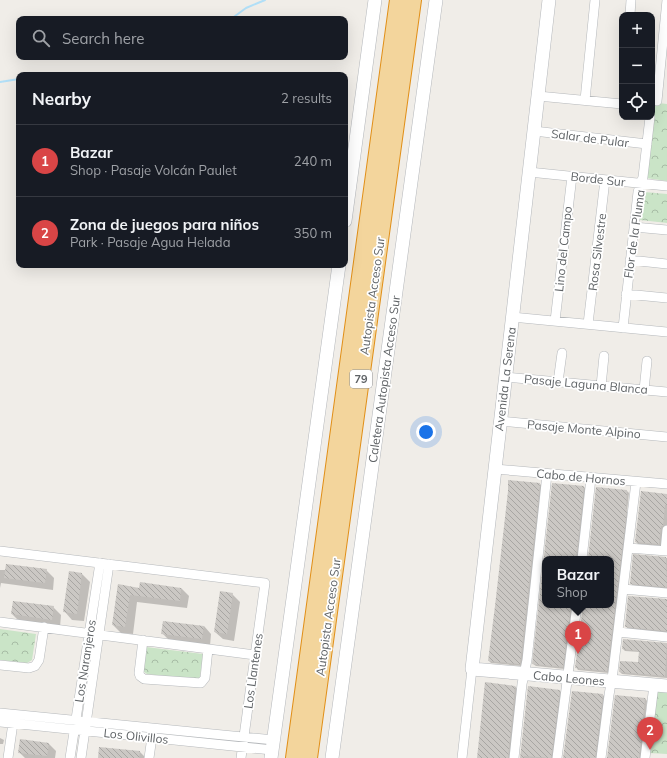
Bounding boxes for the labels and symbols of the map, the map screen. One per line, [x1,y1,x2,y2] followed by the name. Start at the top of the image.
[550,126,630,150] street label: Salar de Pular
[570,169,627,189] street label: Borde Sur
[620,189,648,279] street label: Flor de la Pluma
[551,205,575,293] street label: Lino del Campo
[585,212,609,292] street label: Rosa Silvestre
[356,235,388,356] street label: Autopista Acceso Sur
[365,294,403,464] street label: Caletera Autopista Acceso Sur
[491,326,519,432] street label: Avenida La Serena
[350,370,372,388] road number: 79
[524,371,648,397] street label: Pasaje Laguna Blanca
[527,417,642,441] street label: Pasaje Monte Alpino
[416,422,436,442] your location
[536,466,626,488] street label: Cabo de Hornos
[312,556,344,677] street label: Autopista Acceso Sur
[71,619,99,703] street label: Los Naranjeros
[565,621,591,654] pin: 1
[240,632,266,710] street label: Los Llantenes
[533,667,605,689] street label: Cabo Leones
[637,717,663,750] pin: 2
[103,725,169,747] street label: Los Olivillos

